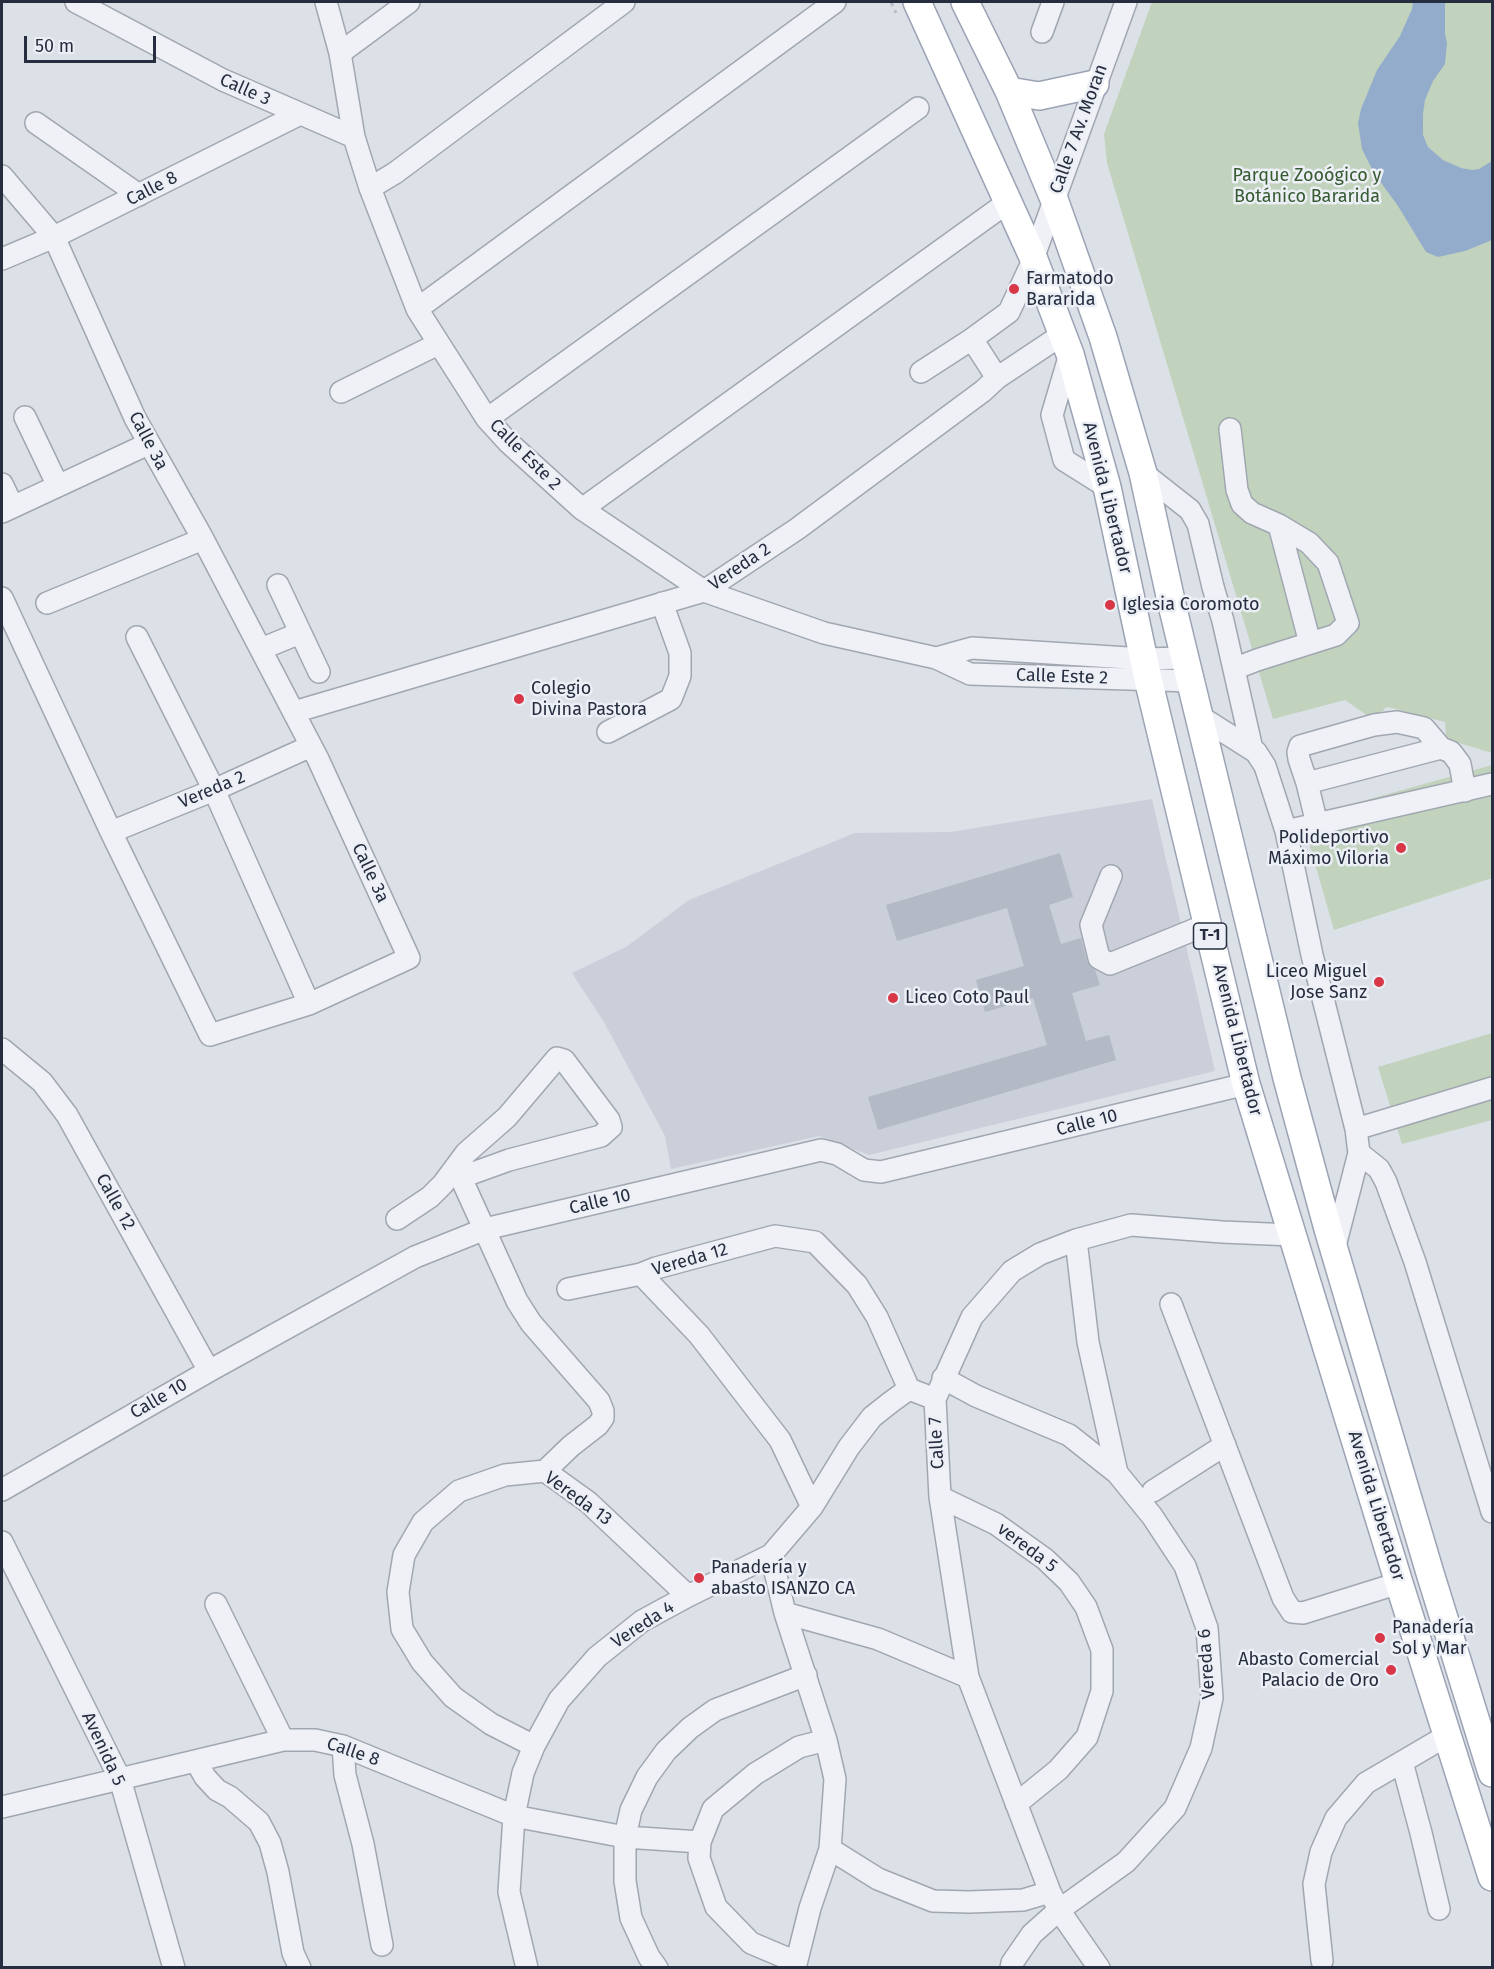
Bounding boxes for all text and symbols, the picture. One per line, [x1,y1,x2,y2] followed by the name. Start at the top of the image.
[27,24,159,62] scale bar
[35,35,74,57] text: 50 m
[1046,61,1112,197] street label: Calle 7 Av. Moran
[216,69,274,111] street label: Calle 3
[1233,165,1381,207] park label: Parque Zooógico y Botánico Bararida
[123,167,181,211] street label: Calle 8
[1026,268,1114,310] place label: Farmatodo Bararida
[1007,282,1021,296] marker: Farmatodo Bararida
[124,408,172,474] street label: Calle 3a
[485,415,565,495] street label: Calle Este 2
[1078,420,1136,576] street label: Avenida Libertador
[705,539,775,595] street label: Vereda 2
[1122,594,1260,616] place label: Iglesia Coromoto
[1103,598,1117,612] marker: Iglesia Coromoto
[1016,665,1108,689] street label: Calle Este 2
[531,678,647,720] place label: Colegio Divina Pastora
[512,692,526,706] marker: Colegio Divina Pastora
[176,766,248,814] street label: Vereda 2
[1268,827,1389,870] place label: Polideportivo Máximo Viloria
[347,840,393,906] street label: Calle 3a
[1394,841,1408,855] marker: Polideportivo Máximo Viloria
[1194,923,1226,949] road number: T-1
[1266,961,1367,1004] place label: Liceo Miguel Jose Sanz
[1208,962,1266,1118] street label: Avenida Libertador
[1372,975,1386,989] marker: Liceo Miguel Jose Sanz
[905,987,1029,1009] place label: Liceo Coto Paul
[886,991,900,1005] marker: Liceo Coto Paul
[1054,1105,1120,1141] street label: Calle 10
[91,1170,139,1234] street label: Calle 12
[567,1184,633,1220] street label: Calle 10
[650,1239,730,1281] street label: Vereda 12
[127,1374,191,1424] street label: Calle 10
[925,1416,949,1470] street label: Calle 7
[1343,1428,1409,1584] street label: Avenida Libertador
[540,1467,616,1531] street label: Vereda 13
[993,1519,1061,1577] street label: vereda 5
[711,1557,855,1600] place label: Panadería y abasto ISANZO CA
[692,1571,706,1585] marker: Panadería y abasto ISANZO CA
[608,1597,678,1653] street label: Vereda 4
[1392,1617,1474,1660] place label: Panadería Sol y Mar
[1194,1628,1220,1700] street label: Vereda 6
[1373,1631,1387,1645] marker: Panadería Sol y Mar
[1238,1649,1379,1692] place label: Abasto Comercial Palacio de Oro
[1384,1663,1398,1677] marker: Abasto Comercial Palacio de Oro
[77,1709,129,1789] street label: Avenida 5
[324,1733,382,1771] street label: Calle 8

